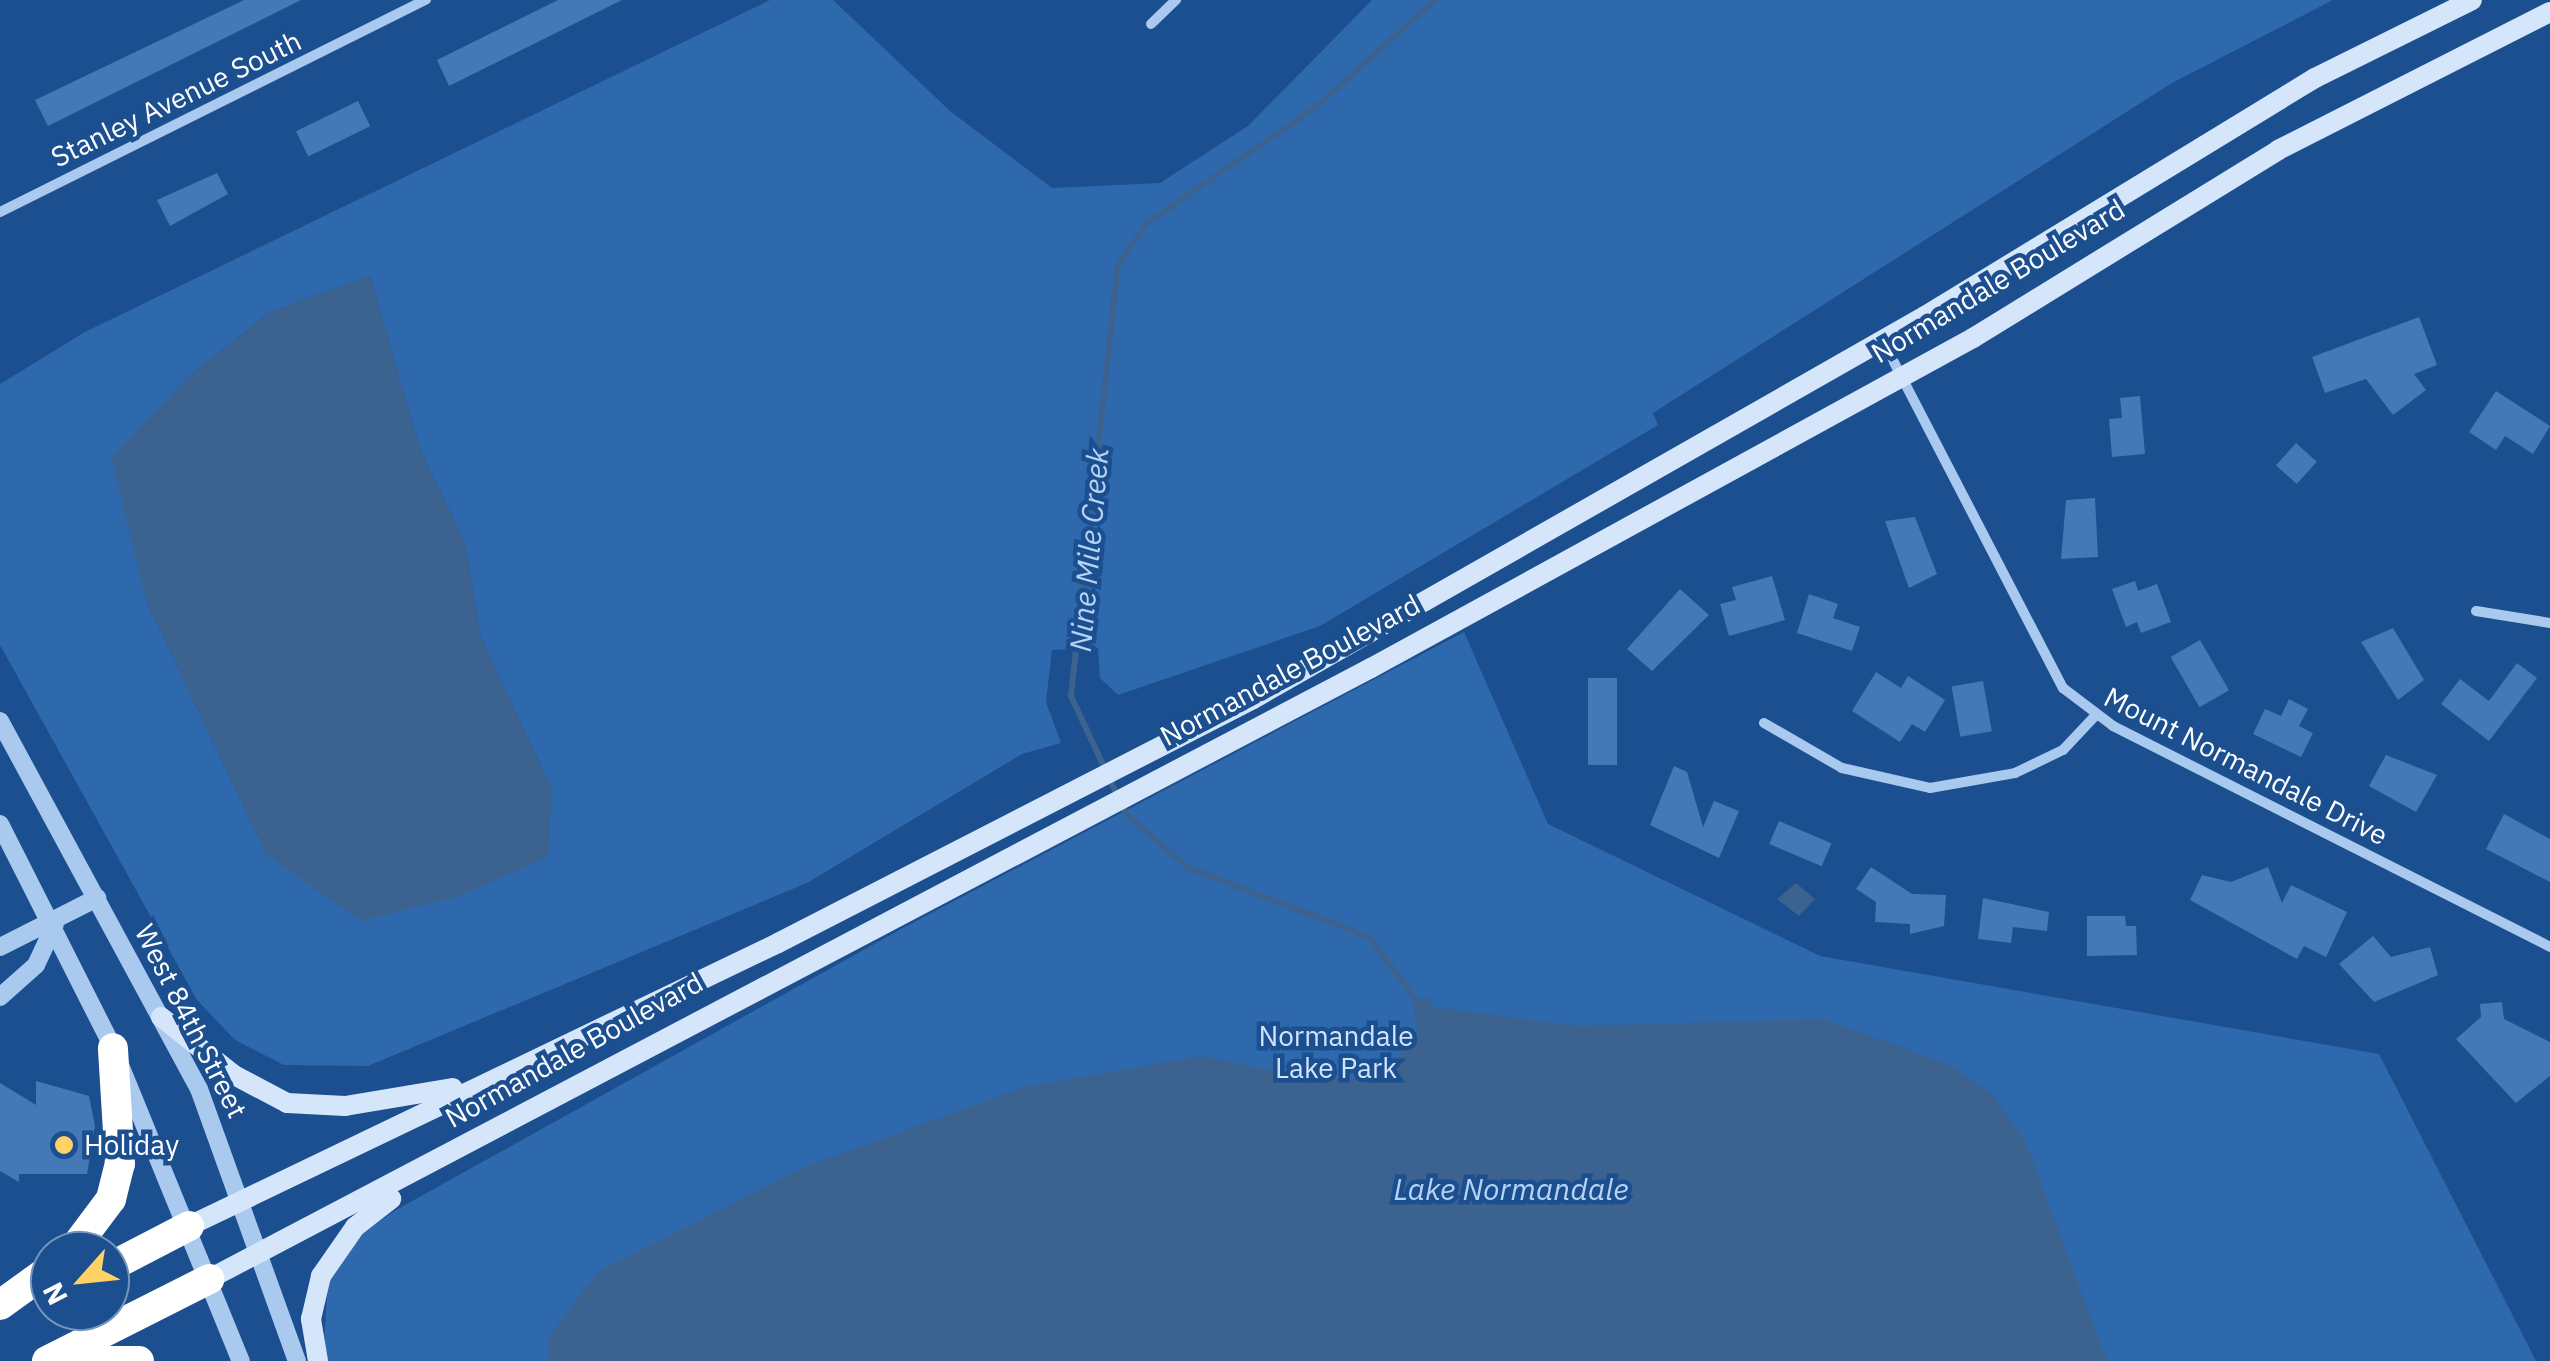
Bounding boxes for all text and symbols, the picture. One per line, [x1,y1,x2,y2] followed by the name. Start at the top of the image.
[45,24,307,174] street label: Stanley Avenue South
[1865,192,2131,370] street label: Normandale Boulevard
[1062,447,1116,653] water label: Nine Mile Creek
[1154,587,1426,753] street label: Normandale Boulevard
[2099,680,2393,852] street label: Mount Normandale Drive
[128,919,254,1123] street label: West 84th Street
[439,965,709,1135] street label: Normandale Boulevard
[1258,1019,1414,1085] park label: Normandale Lake Park
[84,1128,179,1162] place label: Holiday
[53,1134,75,1156] marker: Holiday
[1394,1171,1628,1207] water label: Lake Normandale
[30,1231,130,1331] north arrow
[34,1277,76,1311] text: N

